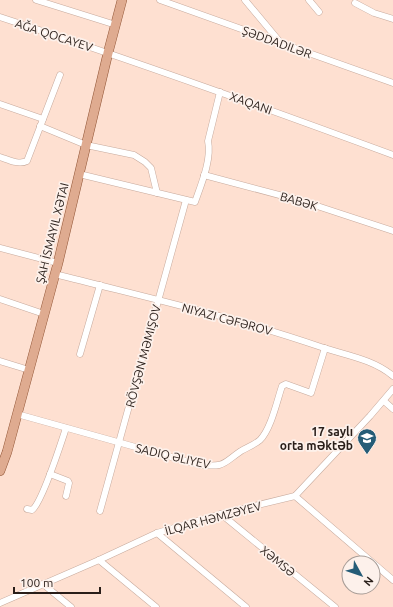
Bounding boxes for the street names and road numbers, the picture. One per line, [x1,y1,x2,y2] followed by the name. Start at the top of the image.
[14,16,95,54] street label: AĞA QOCAYEV
[241,23,314,61] street label: ŞƏDDADILƏR
[228,89,274,117] street label: XAQANI
[33,181,71,285] street label: ŞAH İSMAYIL XƏTAI
[279,189,320,213] street label: BABƏK
[180,301,274,337] street label: NIYAZI CƏFƏROV
[123,303,163,409] street label: RÖVŞƏN MƏMIŞOV
[134,441,212,471] street label: SADIQ ƏLIYEV
[163,499,263,537] street label: İLQAR HƏMZƏYEV
[258,543,298,579] street label: XƏMSƏ

